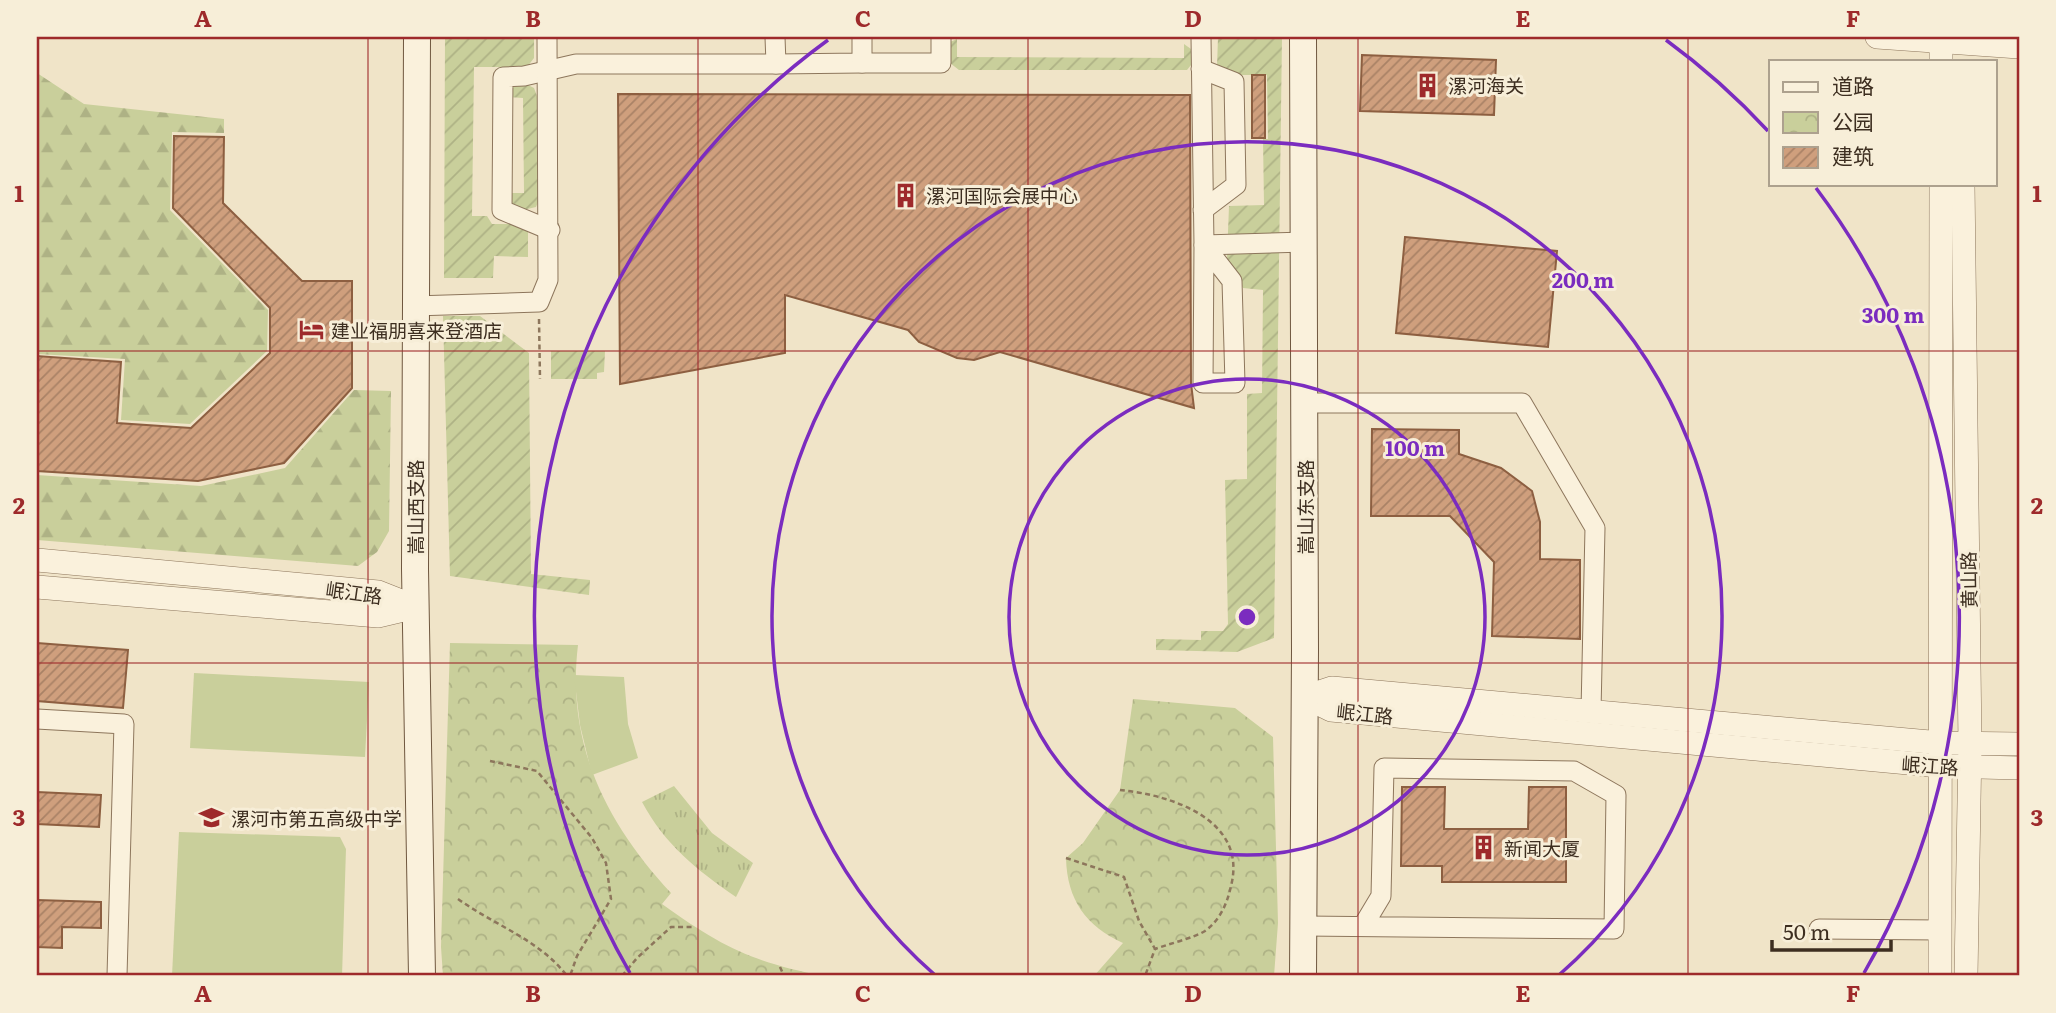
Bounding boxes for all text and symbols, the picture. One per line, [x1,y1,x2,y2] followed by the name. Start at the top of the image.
[194,0,212,34] text: A
[525,0,541,34] text: B
[855,0,871,34] text: C
[1184,0,1202,34] text: D
[1515,0,1531,34] text: E
[1846,0,1861,34] text: F
[1769,60,1996,186] legend
[1832,69,1874,100] text: 道路
[1414,71,1442,99] building icon: 漯河海关
[1448,71,1524,99] place label: 漯河海关
[1832,105,1874,136] text: 公园
[1832,139,1874,170] text: 建筑
[14,175,24,209] text: 1
[2032,175,2042,209] text: 1
[892,181,920,209] building icon: 漯河国际会展中心
[926,181,1078,209] place label: 漯河国际会展中心
[1552,263,1614,294] text: 200 m
[1862,298,1924,329] text: 300 m
[297,316,325,344] hotel icon: 建业福朋喜来登酒店
[331,316,502,344] place label: 建业福朋喜来登酒店
[1385,431,1445,462] text: 100 m
[401,459,429,555] street label: 嵩山西支路
[1291,459,1319,555] street label: 嵩山东支路
[13,487,25,521] text: 2
[2031,487,2043,521] text: 2
[1954,551,1982,609] street label: 黄山路
[324,574,384,610] street label: 岷江路
[1235,605,1259,629] centre of rings
[1335,696,1395,730] street label: 岷江路
[1901,749,1959,781] street label: 岷江路
[13,799,25,833] text: 3
[2031,799,2043,833] text: 3
[197,804,225,832] school or university icon: 漯河市第五高级中学
[231,804,402,832] place label: 漯河市第五高级中学
[1470,834,1498,862] building icon: 新闻大厦
[1504,834,1580,862] place label: 新闻大厦
[1772,908,1892,952] scale bar
[1783,915,1830,946] text: 50 m
[194,975,212,1009] text: A
[525,975,541,1009] text: B
[855,975,871,1009] text: C
[1184,975,1202,1009] text: D
[1515,975,1531,1009] text: E
[1846,975,1861,1009] text: F

